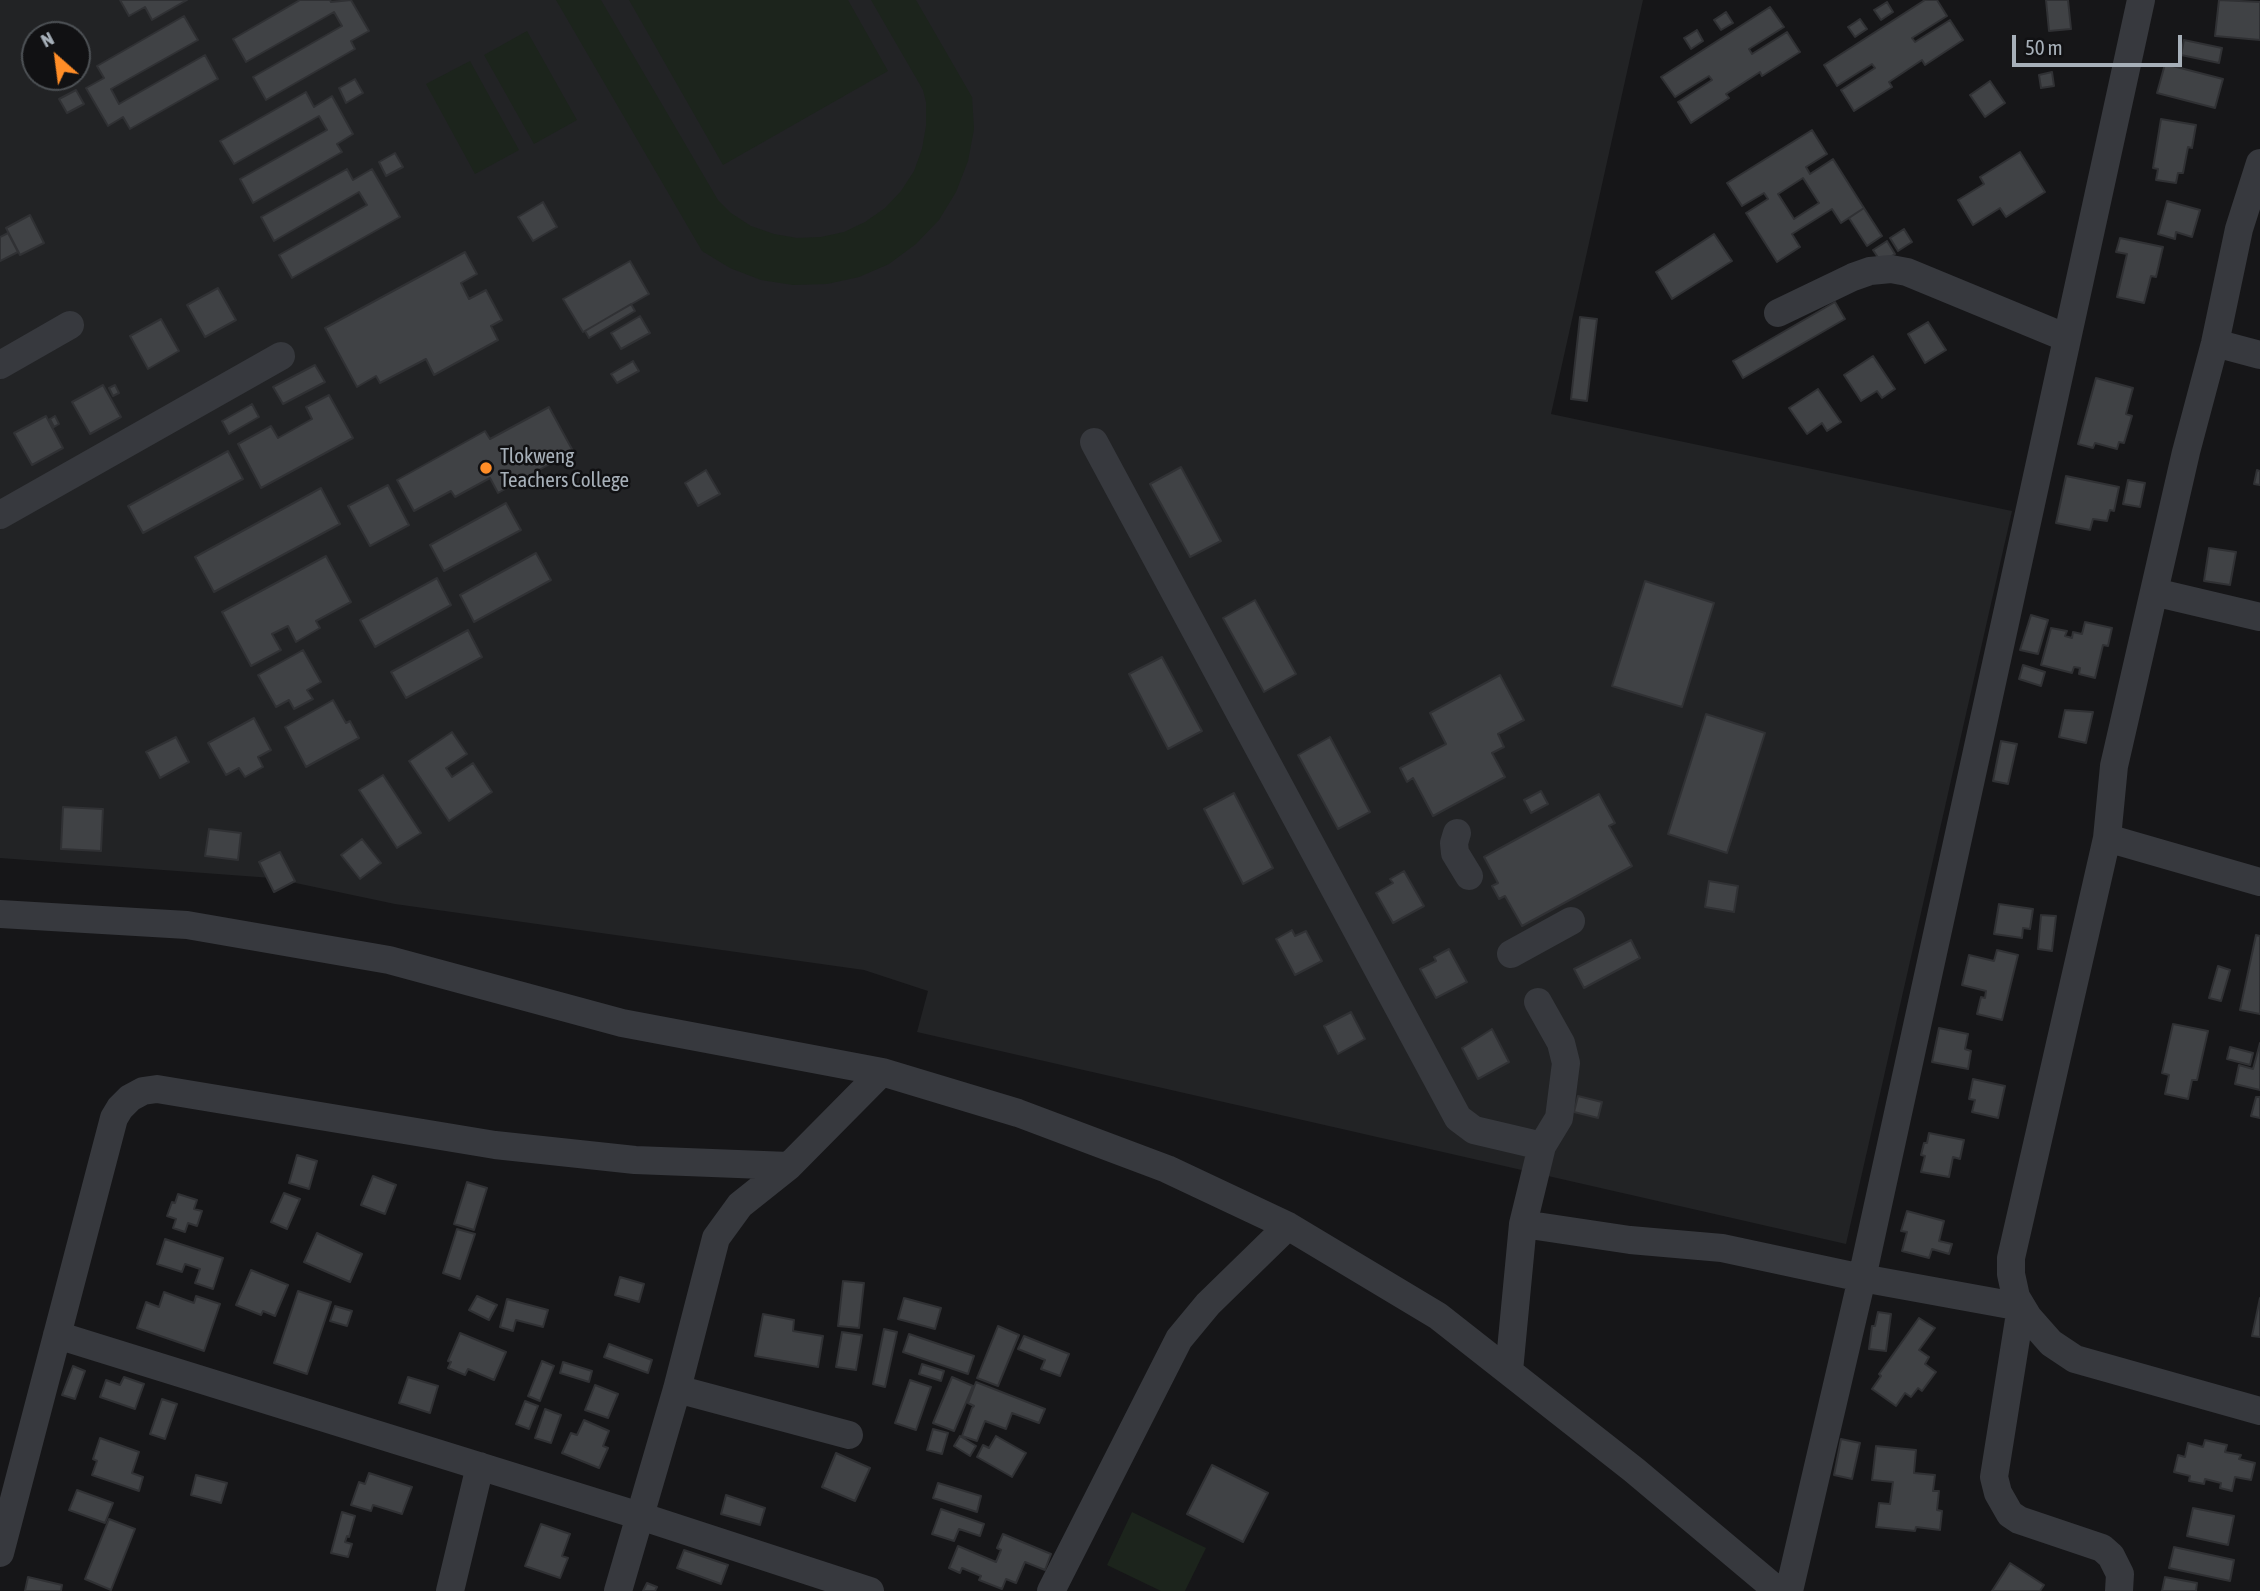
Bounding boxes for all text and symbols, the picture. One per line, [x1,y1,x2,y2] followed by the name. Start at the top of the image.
[21,21,91,91] north arrow
[2015,21,2185,65] scale bar
[37,27,57,52] text: N
[2025,35,2063,59] text: 50 m
[500,443,629,493] place label: Tlokweng Teachers College
[478,460,494,476] marker: Tlokweng Teachers College

